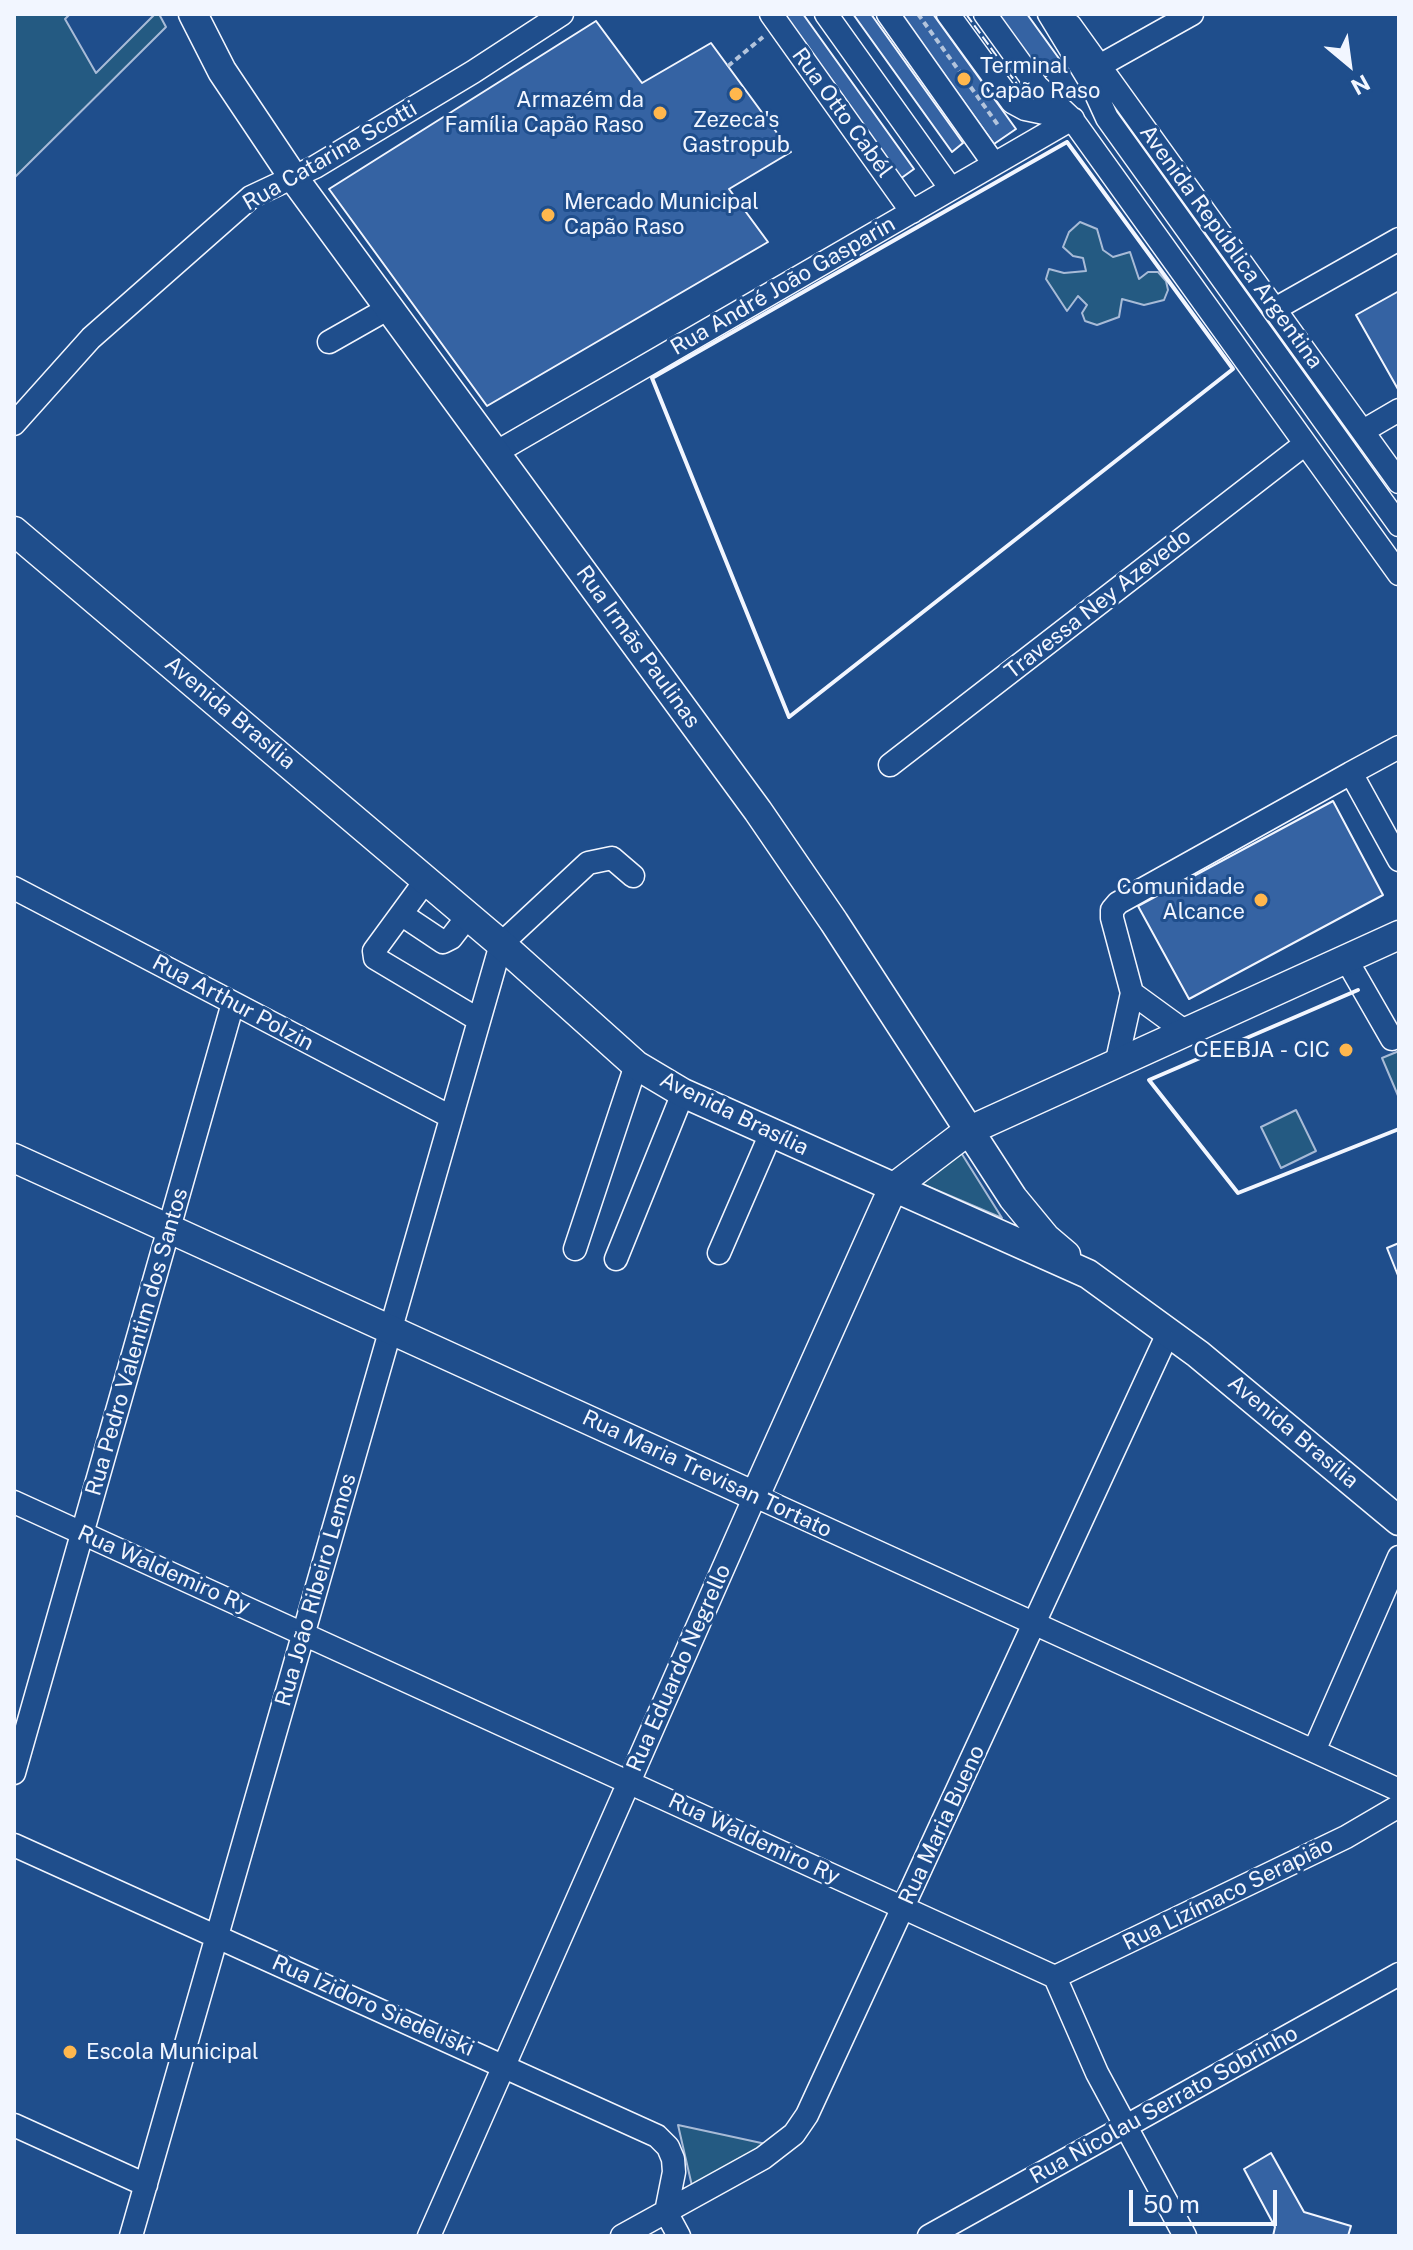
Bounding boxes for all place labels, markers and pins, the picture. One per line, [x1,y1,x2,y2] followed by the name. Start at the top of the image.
[980,53,1100,104] place label: Terminal Capão Raso
[955,70,973,88] marker: Terminal Capão Raso
[727,85,745,103] marker: Zezeca's Gastropub
[445,87,644,138] place label: Armazém da Família Capão Raso
[651,104,669,122] marker: Armazém da Família Capão Raso
[682,107,790,158] place label: Zezeca's Gastropub
[564,189,759,240] place label: Mercado Municipal Capão Raso
[539,206,557,224] marker: Mercado Municipal Capão Raso
[1116,874,1245,926] place label: Comunidade Alcance
[1252,891,1270,909] marker: Comunidade Alcance
[1194,1037,1330,1063] place label: CEEBJA - CIC
[1337,1041,1355,1059] marker: CEEBJA - CIC
[86,2039,259,2065] place label: Escola Municipal
[61,2043,79,2061] marker: Escola Municipal

